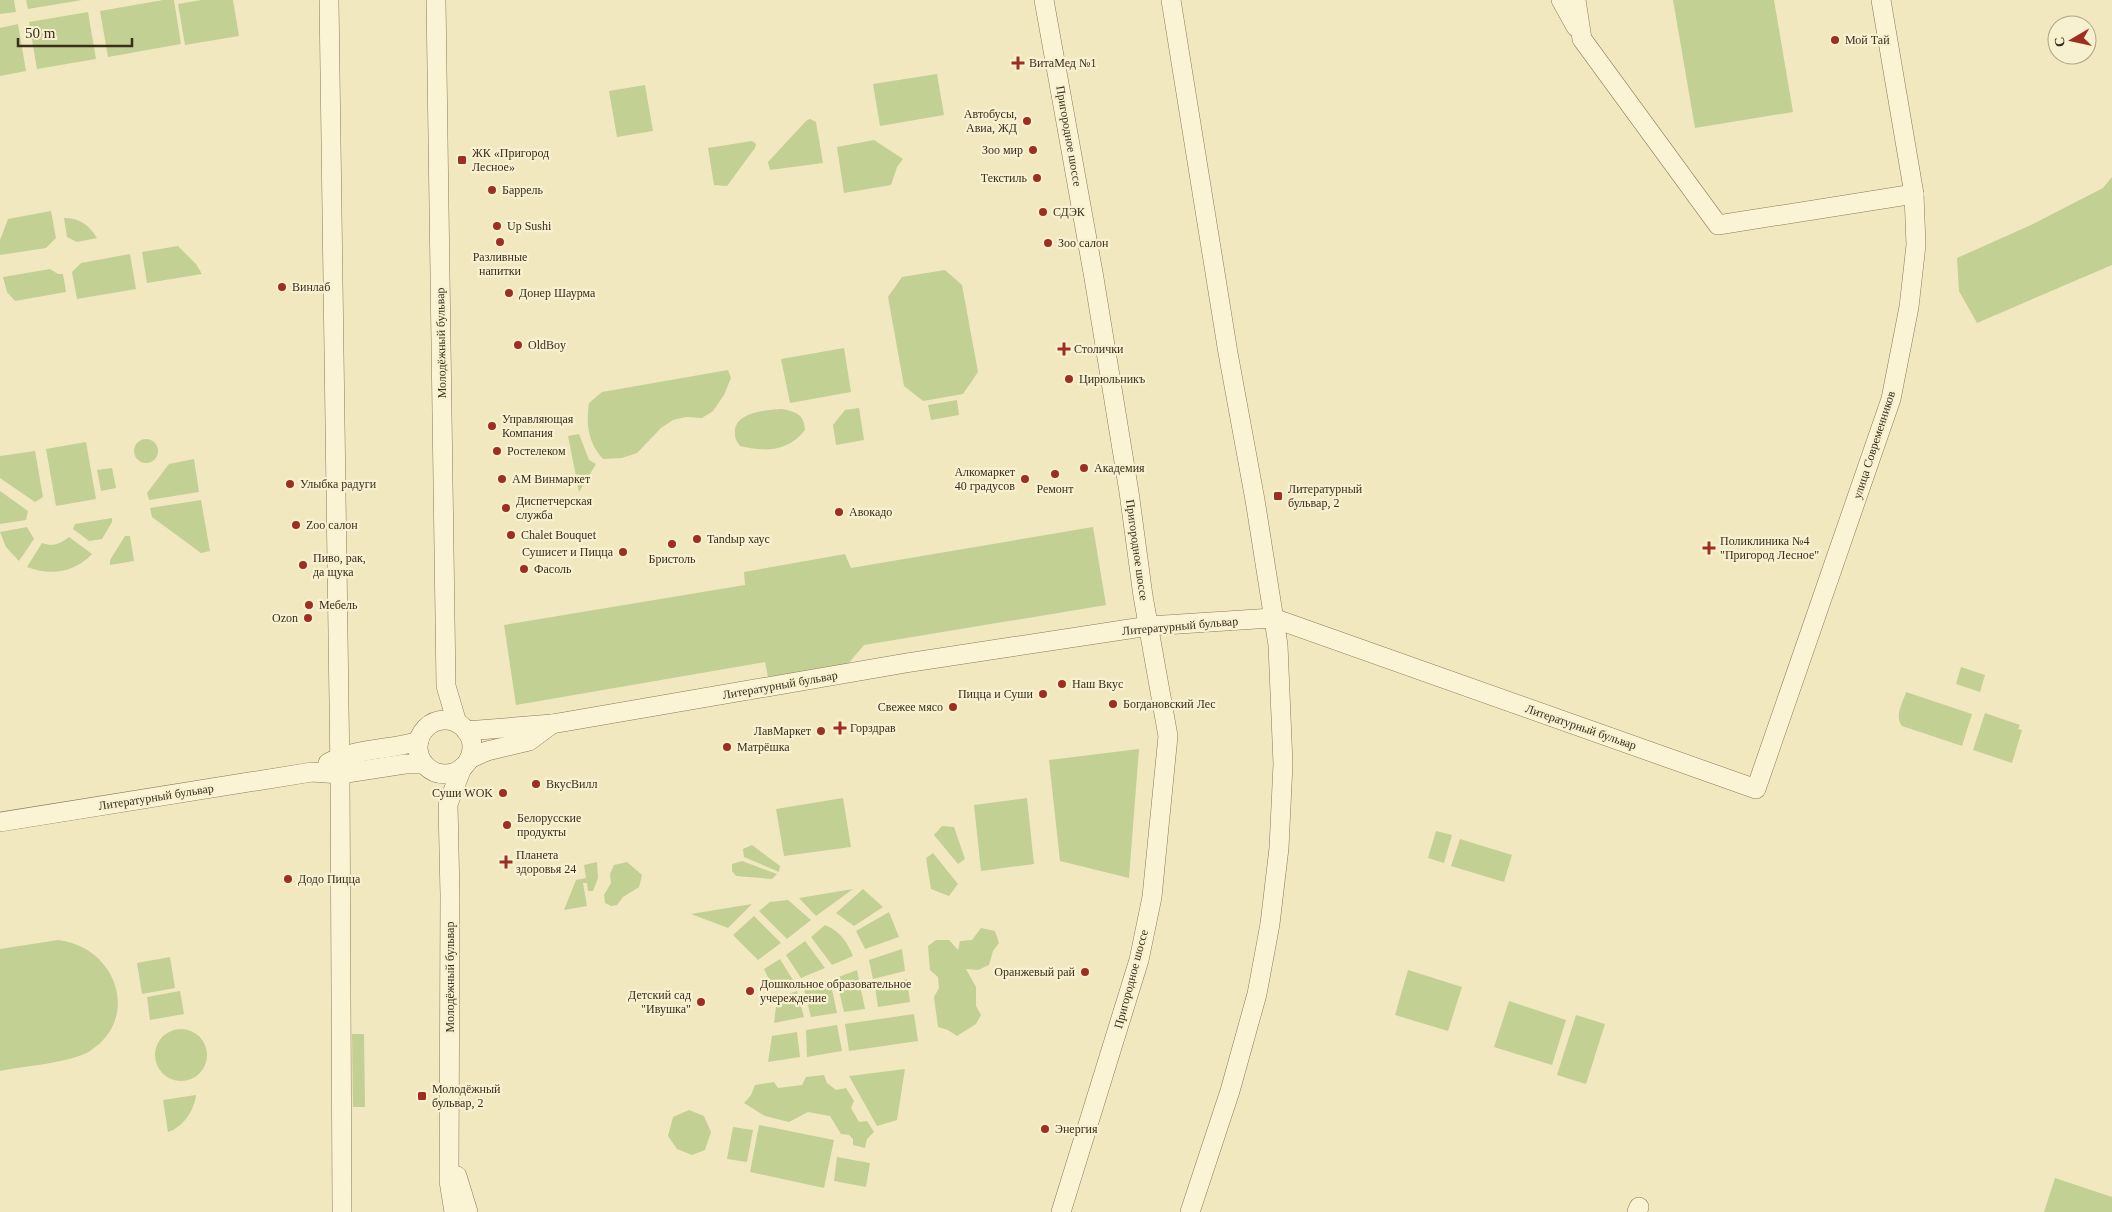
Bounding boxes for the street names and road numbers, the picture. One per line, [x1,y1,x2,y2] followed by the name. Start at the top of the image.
[1053,85,1085,187] street label: Пригородное шоссе
[433,287,449,399] street label: Молодёжный бульвар
[1850,389,1898,501] street label: улица Современников
[1123,499,1151,601] street label: Пригородное шоссе
[1121,614,1239,638] street label: Литературный бульвар
[721,668,839,702] street label: Литературный бульвар
[1524,701,1638,753] street label: Литературный бульвар
[97,781,215,813] street label: Литературный бульвар
[443,922,457,1032] street label: Молодёжный бульвар
[1111,928,1151,1030] street label: Пригородное шоссе

